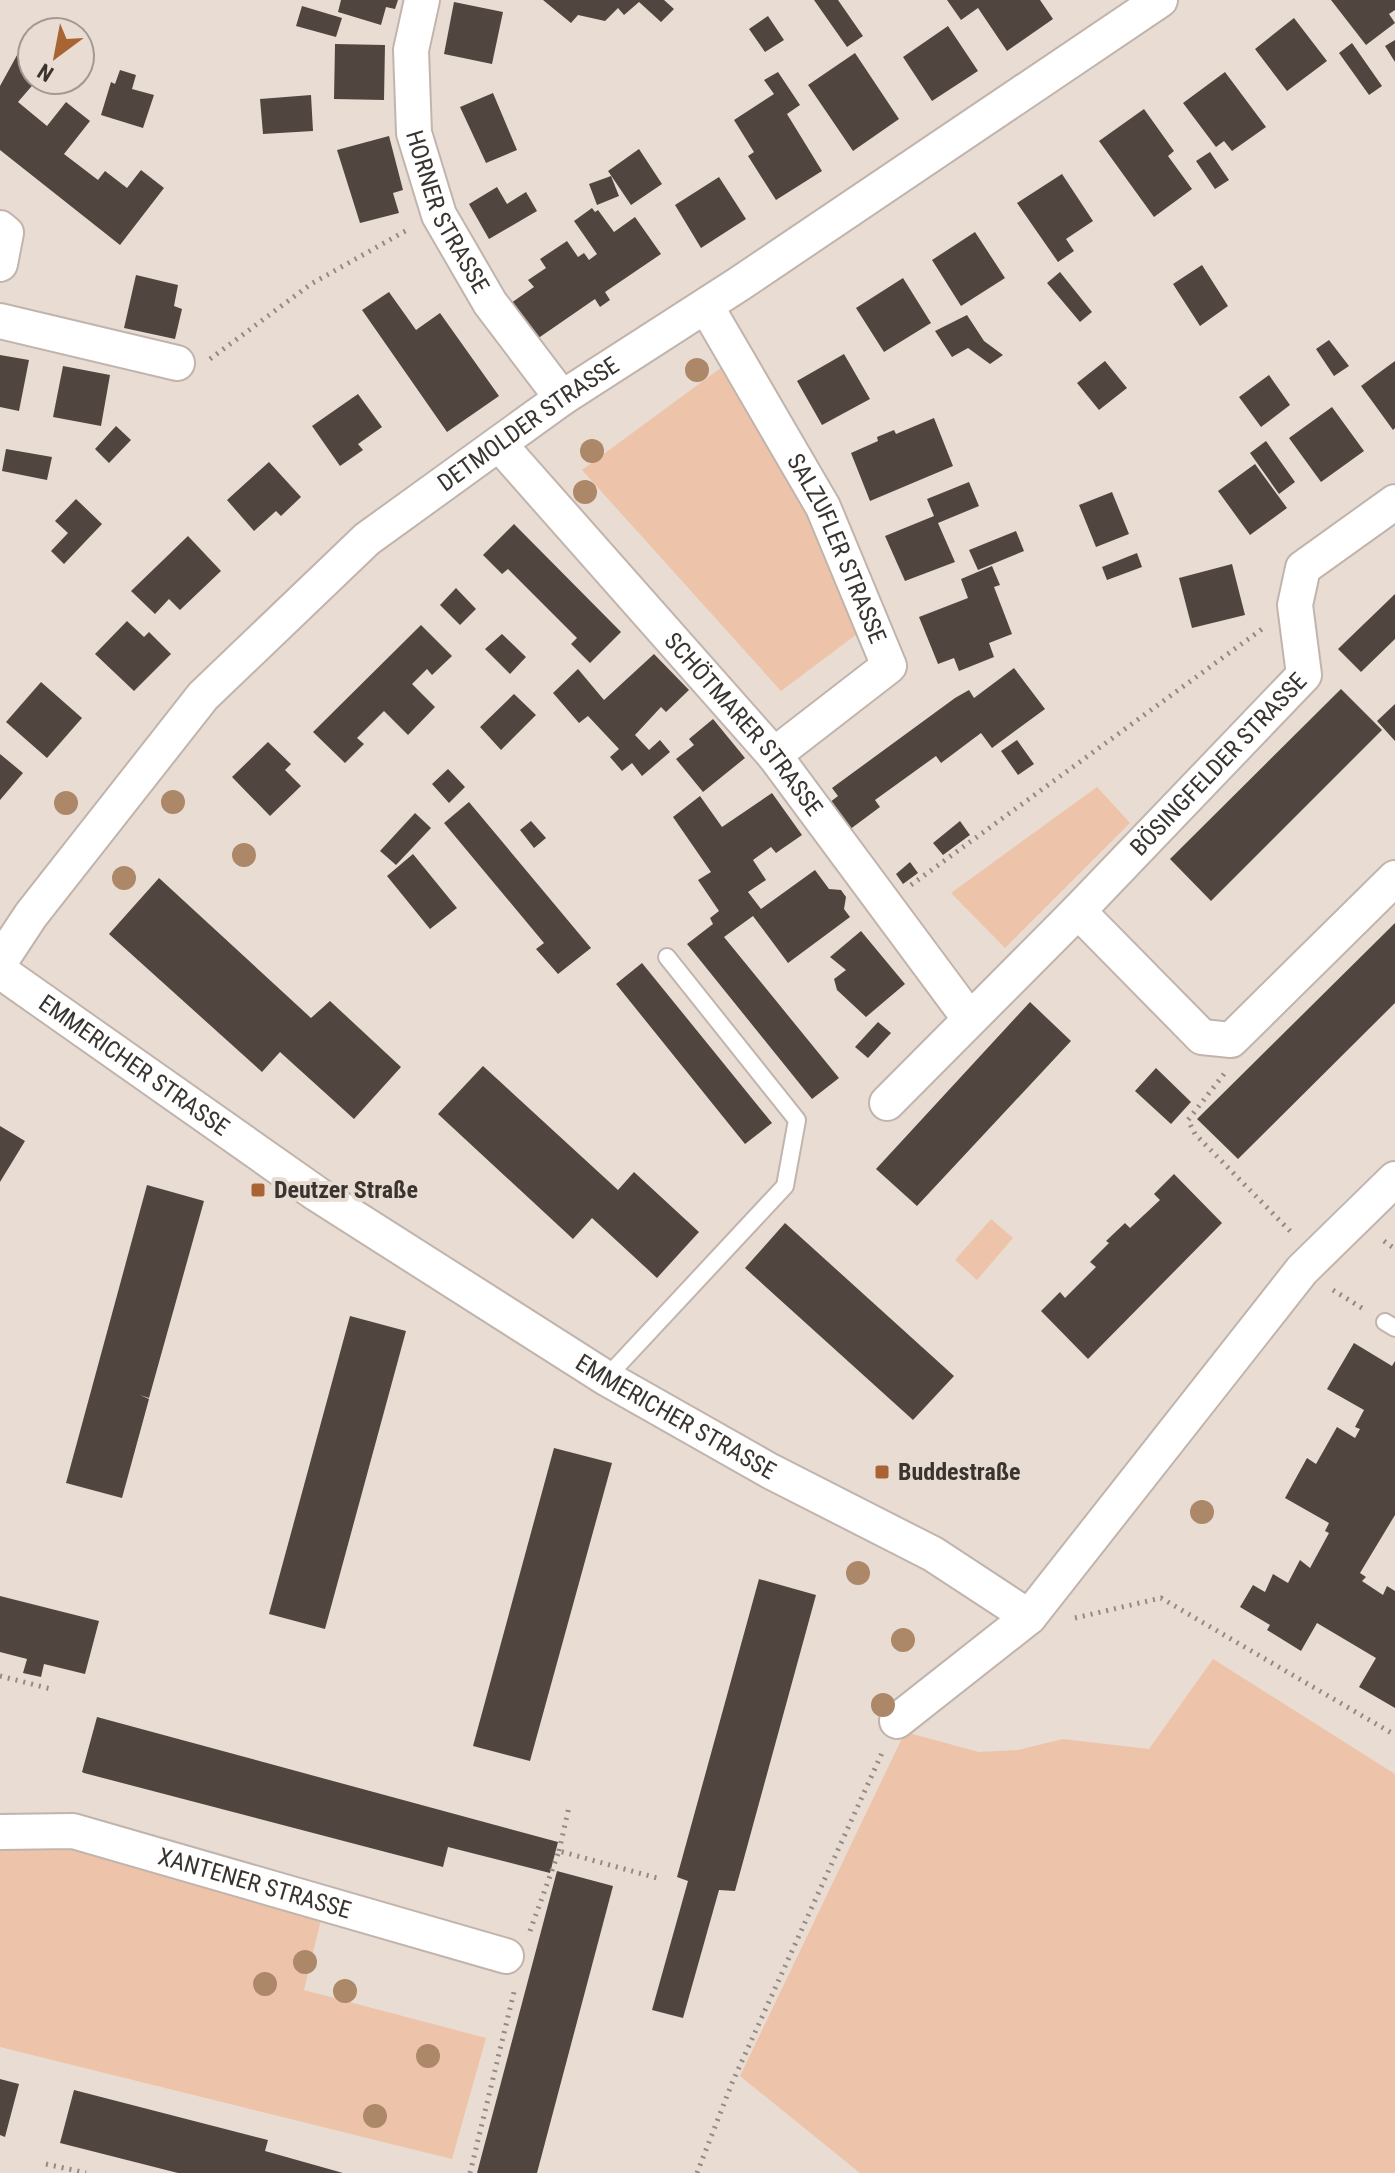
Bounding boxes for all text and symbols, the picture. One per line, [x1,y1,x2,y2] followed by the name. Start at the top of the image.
[16,16,96,96] north arrow
[33,58,58,87] text: N
[400,127,495,298] street label: HORNER STRASSE
[432,351,624,497] street label: DETMOLDER STRASSE
[781,449,892,647] street label: SALZUFLER STRASSE
[658,627,828,822] street label: SCHÖTMARER STRASSE
[1125,667,1312,861] street label: BÖSINGFELDER STRASSE
[34,989,235,1142] street label: EMMERICHER STRASSE
[274,1176,418,1204] place label: Deutzer Straße
[249,1181,267,1199] marker: Deutzer Straße
[570,1348,781,1485] street label: EMMERICHER STRASSE
[898,1458,1021,1486] place label: Buddestraße
[873,1463,891,1481] marker: Buddestraße
[155,1842,354,1925] street label: XANTENER STRASSE

